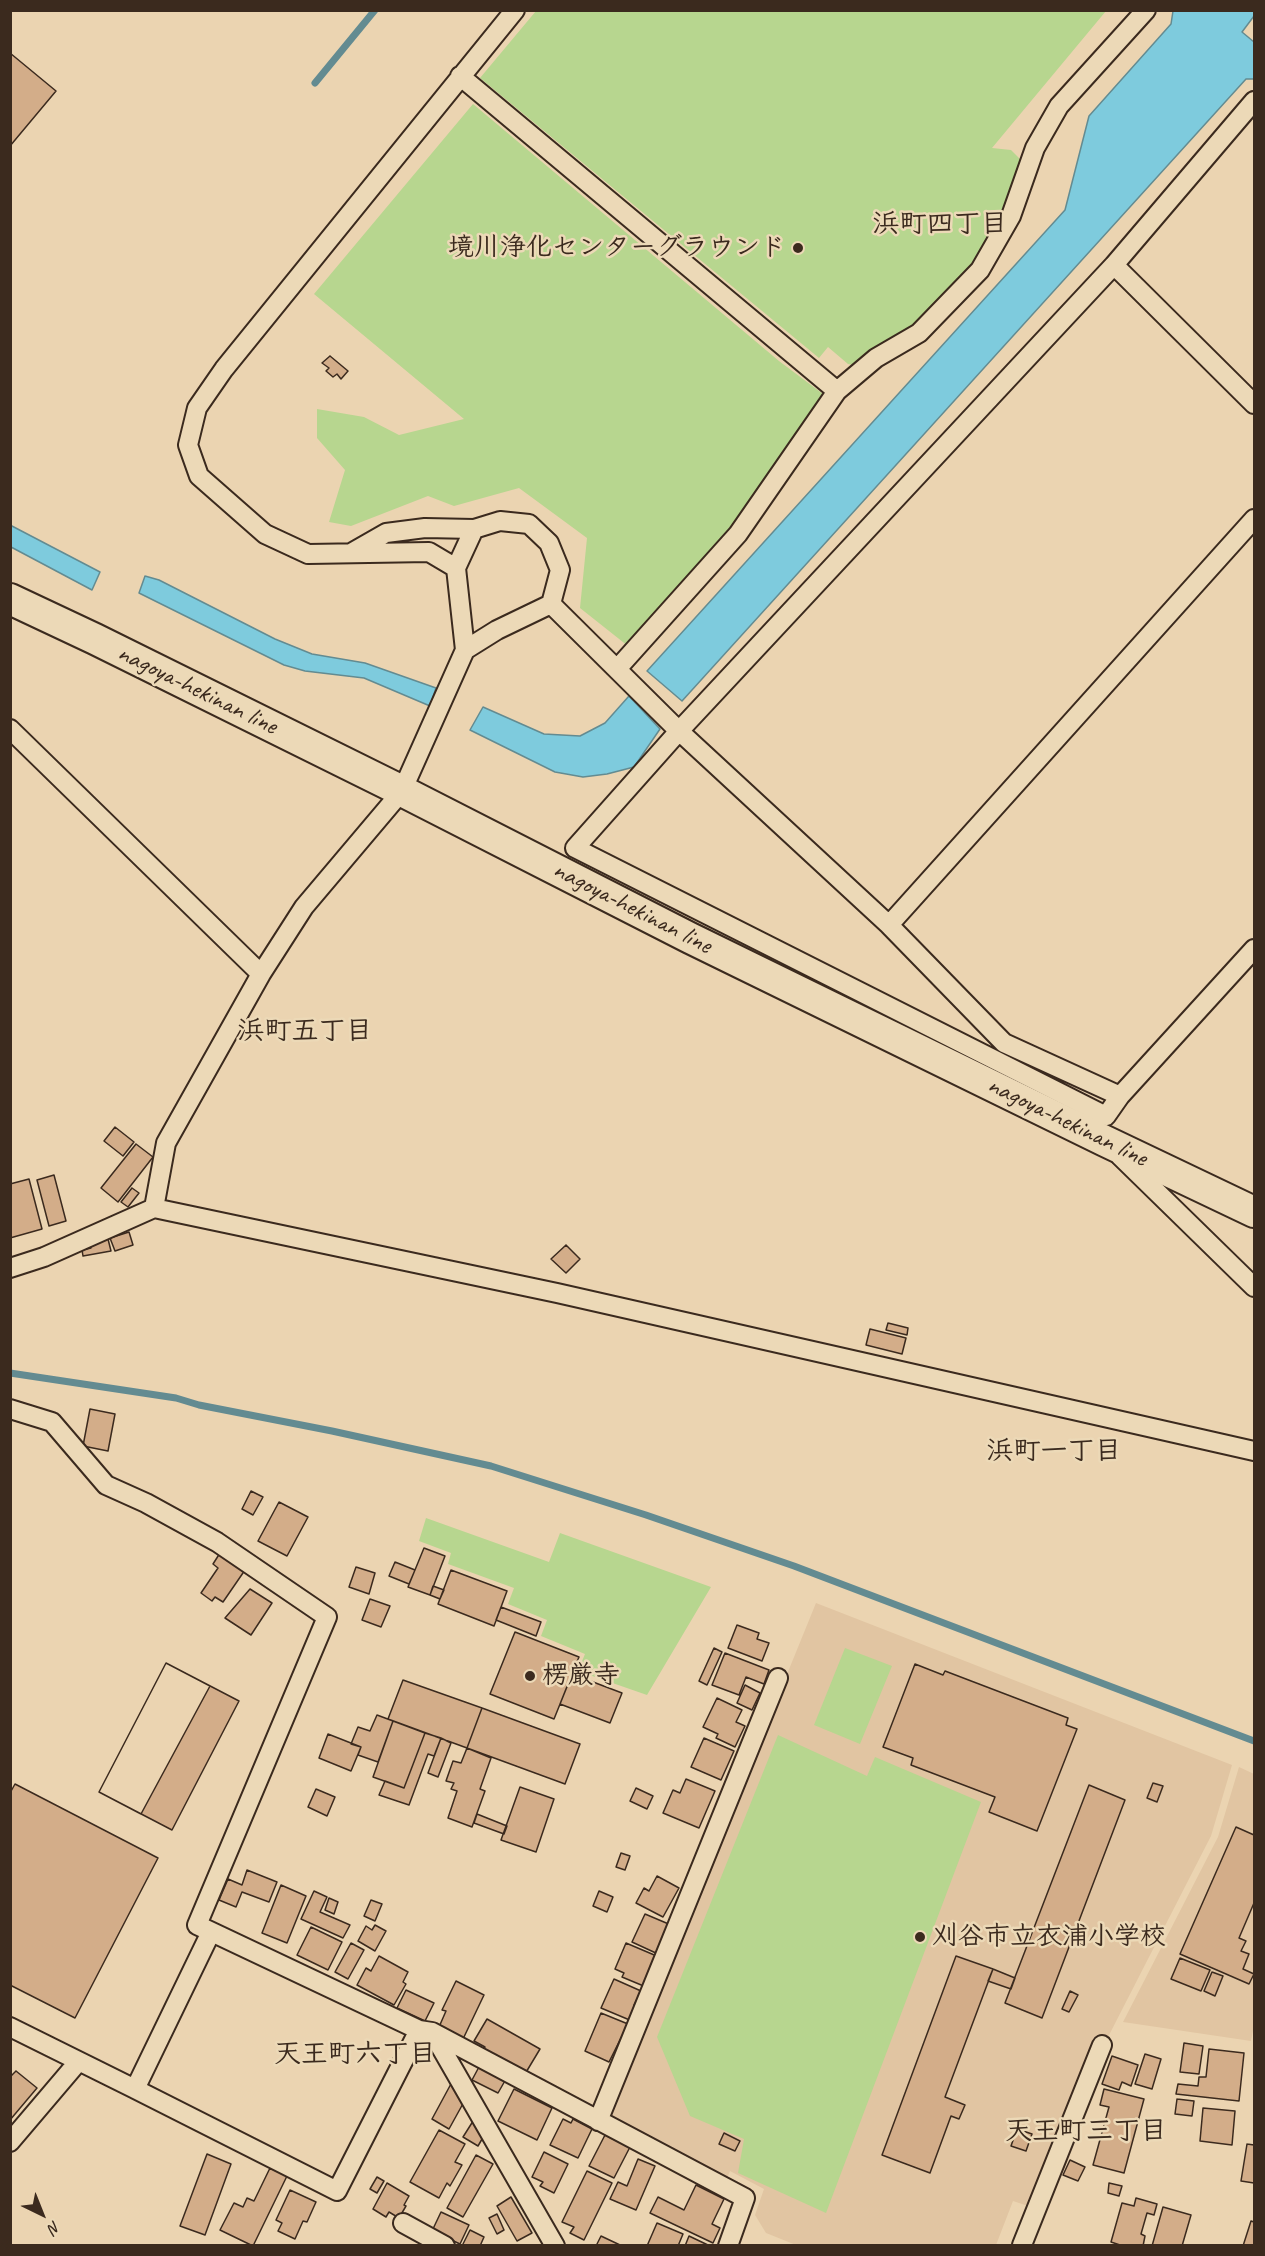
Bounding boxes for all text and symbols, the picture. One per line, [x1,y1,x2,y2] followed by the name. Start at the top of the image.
[873,209,1007,241] district label: 浜町四丁目
[448,232,786,264] place label: 境川浄化センターグラウンド
[791,241,805,255] marker: 境川浄化センターグラウンド
[112,638,282,742] street label: nagoya-hekinan line
[547,855,717,961] street label: nagoya-hekinan line
[238,1016,372,1048] district label: 浜町五丁目
[982,1070,1152,1174] street label: nagoya-hekinan line
[987,1436,1121,1468] district label: 浜町一丁目
[542,1660,620,1692] place label: 楞厳寺
[523,1669,537,1683] marker: 楞厳寺
[932,1921,1166,1953] place label: 刈谷市立衣浦小学校
[913,1930,927,1944] marker: 刈谷市立衣浦小学校
[274,2039,436,2071] district label: 天王町六丁目
[1005,2116,1167,2148] district label: 天王町三丁目
[12,2184,72,2244] north arrow
[44,2216,65,2238] text: N

